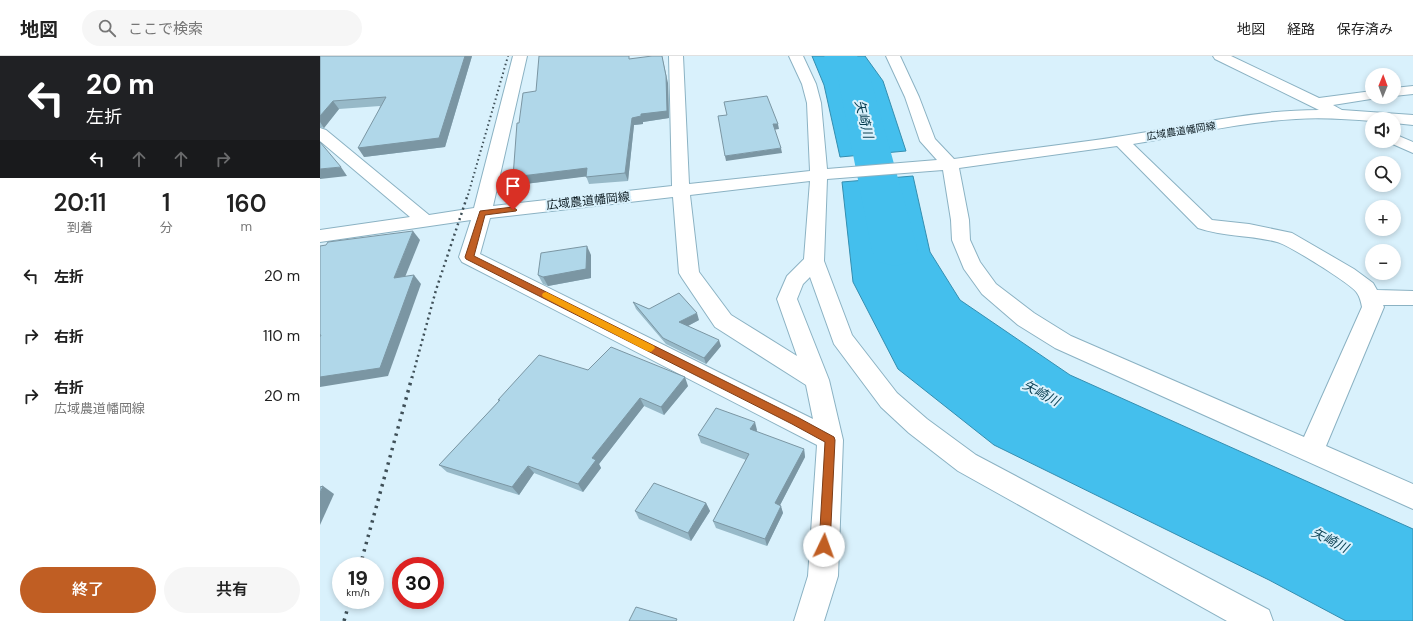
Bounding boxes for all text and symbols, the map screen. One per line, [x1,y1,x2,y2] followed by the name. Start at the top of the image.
[82,10,362,46] search box
[20,17,58,42] text: 地図
[96,17,118,39] icon: search
[128,19,203,39] text: ここで検索
[1237,20,1265,38] text: 地図
[1287,20,1315,38] text: 経路
[1337,20,1393,38] text: 保存済み
[86,66,155,103] text: 20 m
[1365,68,1401,104] north arrow
[1365,68,1401,280] map controls
[20,72,72,124] icon: left
[851,98,877,142] water label: 矢崎川
[86,105,122,129] text: 左折
[1365,112,1401,148] button: sound
[1145,119,1217,143] street label: 広域農道幡岡線
[86,148,108,170] icon: left
[128,148,150,170] icon: ahead
[170,148,192,170] icon: ahead
[212,148,234,170] icon: right
[1365,156,1401,192] button: search
[496,169,530,210] pin
[502,175,524,197] icon: arrive
[53,187,106,218] text: 20:11
[162,187,170,218] text: 1
[226,188,267,219] text: 160
[545,189,631,213] street label: 広域農道幡岡線
[1365,200,1401,236] button: +
[241,218,252,235] text: m
[67,219,93,236] text: 到着
[160,219,173,236] text: 分
[1365,244,1401,280] button: −
[20,265,42,287] icon: left
[264,266,300,286] text: 20 m
[54,267,84,287] text: 左折
[20,325,42,347] icon: right
[263,326,300,346] text: 110 m
[54,327,84,347] text: 右折
[1020,376,1064,411] water label: 矢崎川
[54,378,84,398] text: 右折
[20,385,42,407] icon: right
[264,386,300,406] text: 20 m
[54,400,145,417] text: 広域農道幡岡線
[1309,524,1353,557] water label: 矢崎川
[803,525,845,567] position arrow
[392,557,444,609] speed limit sign: 30
[348,565,368,591] text: 19
[20,567,156,613] button: 終了
[164,567,300,613] button: 共有
[346,586,370,599] text: km/h

